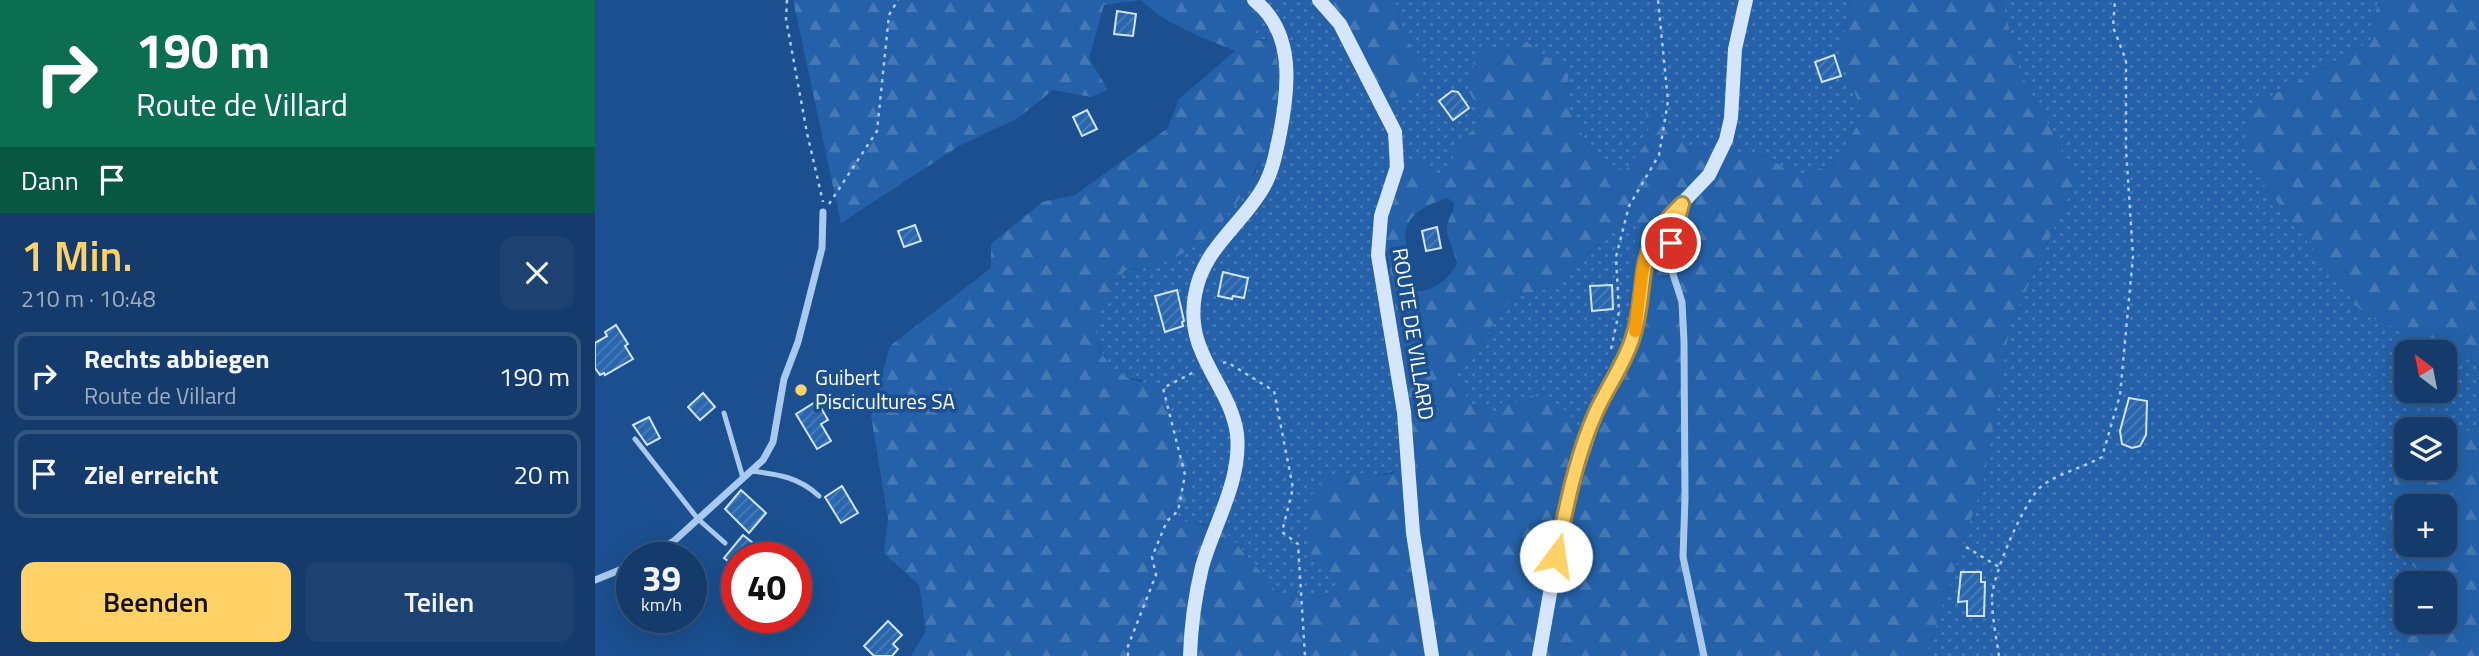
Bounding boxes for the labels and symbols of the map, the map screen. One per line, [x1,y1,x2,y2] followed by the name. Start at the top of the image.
[1641,213,1701,273] pin
[1385,245,1443,422] street label: ROUTE DE VILLARD
[2394,340,2457,402] north arrow
[815,361,955,417] place label: Guibert Piscicultures SA
[793,382,809,398] marker: Guibert Piscicultures SA
[1519,519,1593,593] position arrow
[721,542,812,633] speed limit sign: 40

